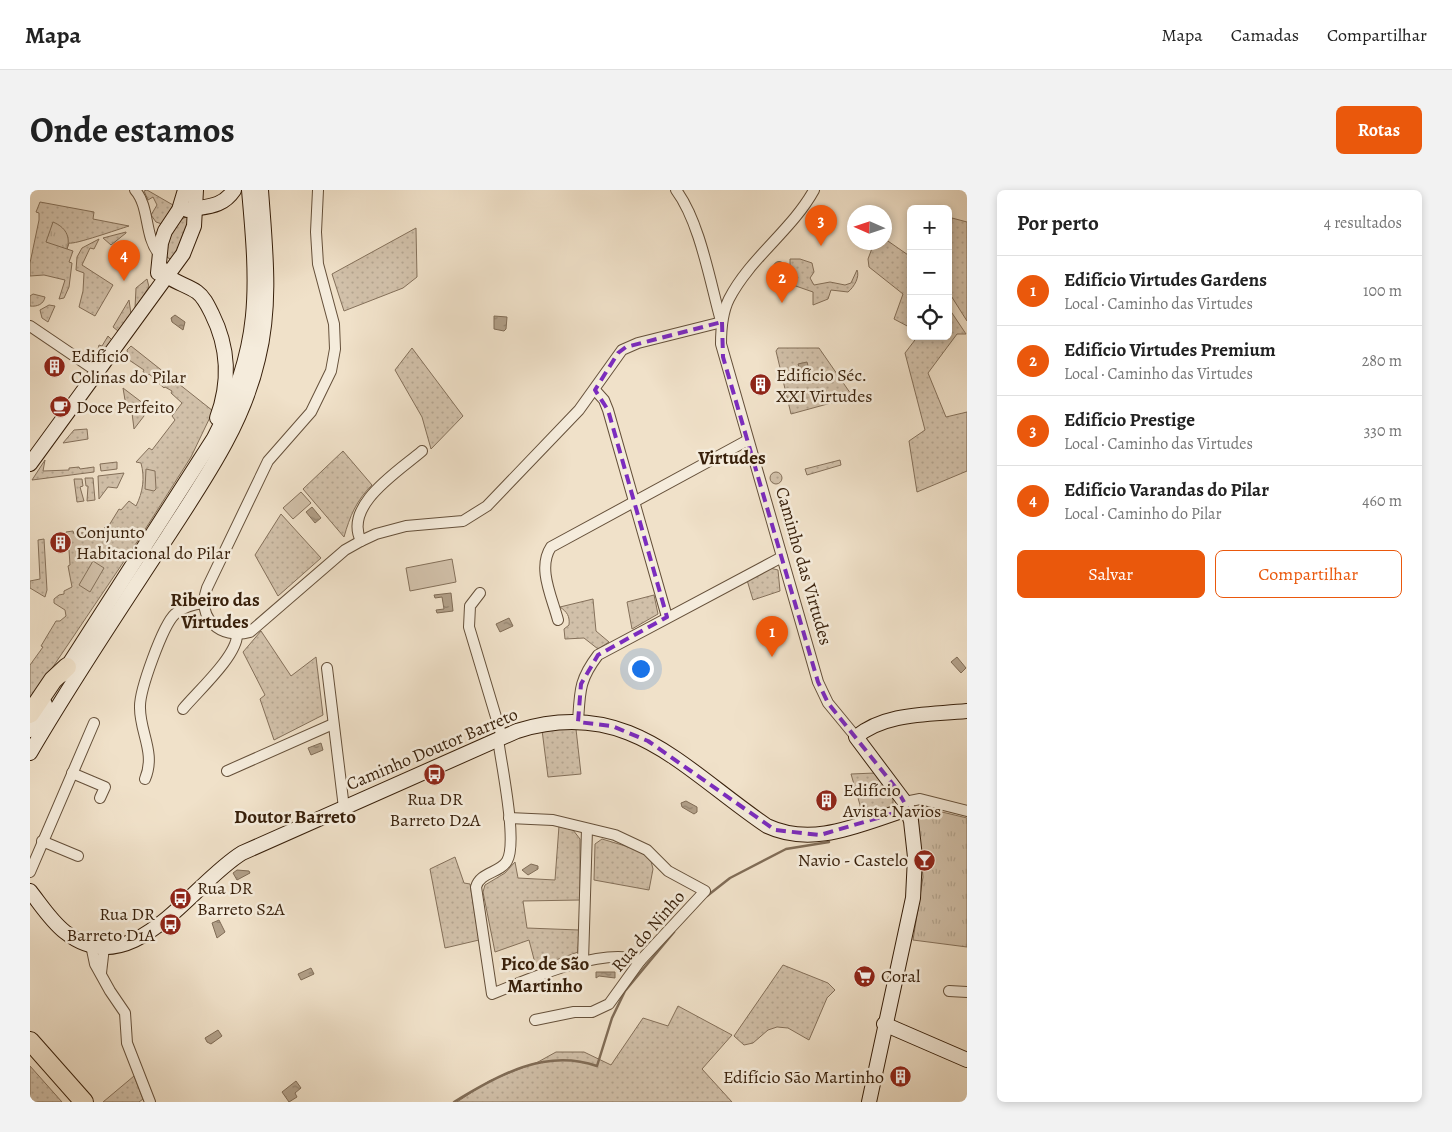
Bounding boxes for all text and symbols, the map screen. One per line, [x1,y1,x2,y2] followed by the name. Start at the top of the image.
[25,19,81,51] text: Mapa
[1161,23,1203,47] text: Mapa
[1231,23,1299,47] text: Camadas
[1327,23,1427,47] text: Compartilhar
[30,106,235,154] text: Onde estamos
[1336,106,1422,154] button: Rotas
[805,205,837,246] pin: 3
[847,205,892,250] north arrow
[907,205,952,340] map controls
[907,205,952,250] button: +
[1017,209,1099,237] text: Por perto
[1324,212,1402,234] text: 4 resultados
[108,240,140,281] pin: 4
[907,250,952,295] button: −
[766,262,798,303] pin: 2
[1064,267,1267,293] text: Edifício Virtudes Gardens
[1030,280,1036,302] text: 1
[1363,280,1402,302] text: 100 m
[1064,293,1253,315] text: Local · Caminho das Virtudes
[907,295,952,340] button: locate
[1064,337,1276,363] text: Edifício Virtudes Premium
[71,344,186,389] place label: Edifício Colinas do Pilar
[1029,350,1037,372] text: 2
[1362,350,1402,372] text: 280 m
[43,354,67,378] building icon: Edifício Colinas do Pilar
[776,363,873,408] place label: Edifício Séc. XXI Virtudes
[1064,363,1253,385] text: Local · Caminho das Virtudes
[748,373,772,397] building icon: Edifício Séc. XXI Virtudes
[48,395,72,419] cafe icon: Doce Perfeito
[76,395,174,419] place label: Doce Perfeito
[1064,407,1195,433] text: Edifício Prestige
[1030,420,1036,442] text: 3
[1364,420,1402,442] text: 330 m
[1064,433,1253,455] text: Local · Caminho das Virtudes
[697,445,766,471] district label: Virtudes
[1064,477,1269,503] text: Edifício Varandas do Pilar
[770,484,838,648] street label: Caminho das Virtudes
[1029,490,1037,512] text: 4
[1362,490,1402,512] text: 460 m
[1064,503,1222,525] text: Local · Caminho do Pilar
[76,520,231,565] place label: Conjunto Habitacional do Pilar
[48,530,72,554] building icon: Conjunto Habitacional do Pilar
[1017,550,1205,598] button: Salvar
[1215,550,1402,598] button: Compartilhar
[170,587,260,635] district label: Ribeiro das Virtudes
[756,616,788,657] pin: 1
[628,656,654,682] your location
[343,702,521,796] street label: Caminho Doutor Barreto
[423,762,447,786] bus stop icon: Rua DR Barreto D2A
[842,778,941,823] place label: Edifício Avista Navios
[390,787,481,832] place label: Rua DR Barreto D2A
[815,788,839,812] building icon: Edifício Avista Navios
[234,804,356,830] district label: Doutor Barreto
[798,848,908,872] place label: Navio - Castelo
[912,848,936,872] bar icon: Navio - Castelo
[197,876,285,921] place label: Rua DR Barreto S2A
[606,885,690,977] street label: Rua do Ninho
[169,886,193,910] bus stop icon: Rua DR Barreto S2A
[66,902,155,947] place label: Rua DR Barreto D1A
[159,912,183,936] bus stop icon: Rua DR Barreto D1A
[501,951,590,999] district label: Pico de São Martinho
[853,964,877,988] supermarket icon: Coral
[881,964,921,988] place label: Coral
[723,1065,884,1089] place label: Edifício São Martinho
[888,1065,912,1089] building icon: Edifício São Martinho

